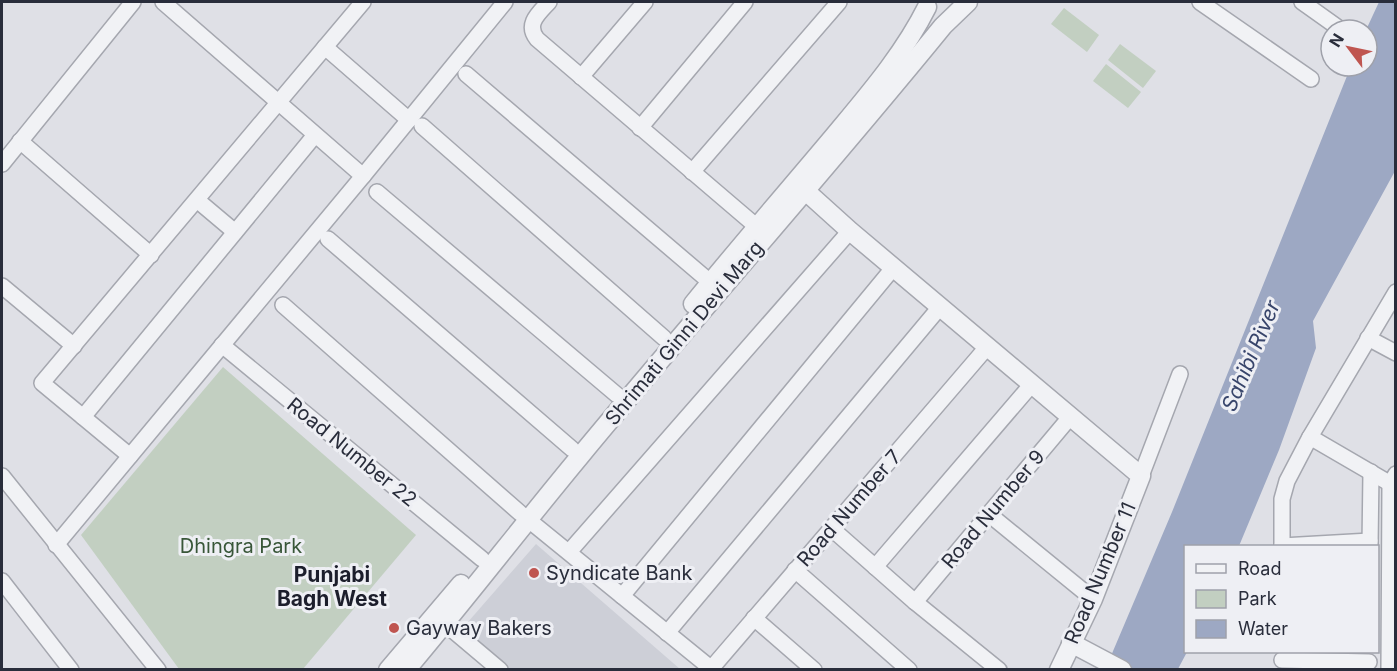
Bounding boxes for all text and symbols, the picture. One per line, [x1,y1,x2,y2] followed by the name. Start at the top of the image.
[1319,18,1379,78] north arrow
[1325,30,1348,51] text: N
[600,236,768,430] street label: Shrimati Ginni Devi Marg
[1216,296,1285,415] water label: Sahibi River
[282,392,422,512] street label: Road Number 22
[792,445,906,571] street label: Road Number 7
[936,445,1050,573] street label: Road Number 9
[1059,499,1141,647] street label: Road Number 11
[180,534,302,558] park label: Dhingra Park
[1184,545,1379,653] legend
[1238,558,1281,579] text: Road
[546,561,693,585] place label: Syndicate Bank
[277,562,387,611] district label: Punjabi Bagh West
[527,566,541,580] marker: Syndicate Bank
[1238,588,1277,609] text: Park
[406,616,552,640] place label: Gayway Bakers
[1238,618,1288,639] text: Water
[387,621,401,635] marker: Gayway Bakers

